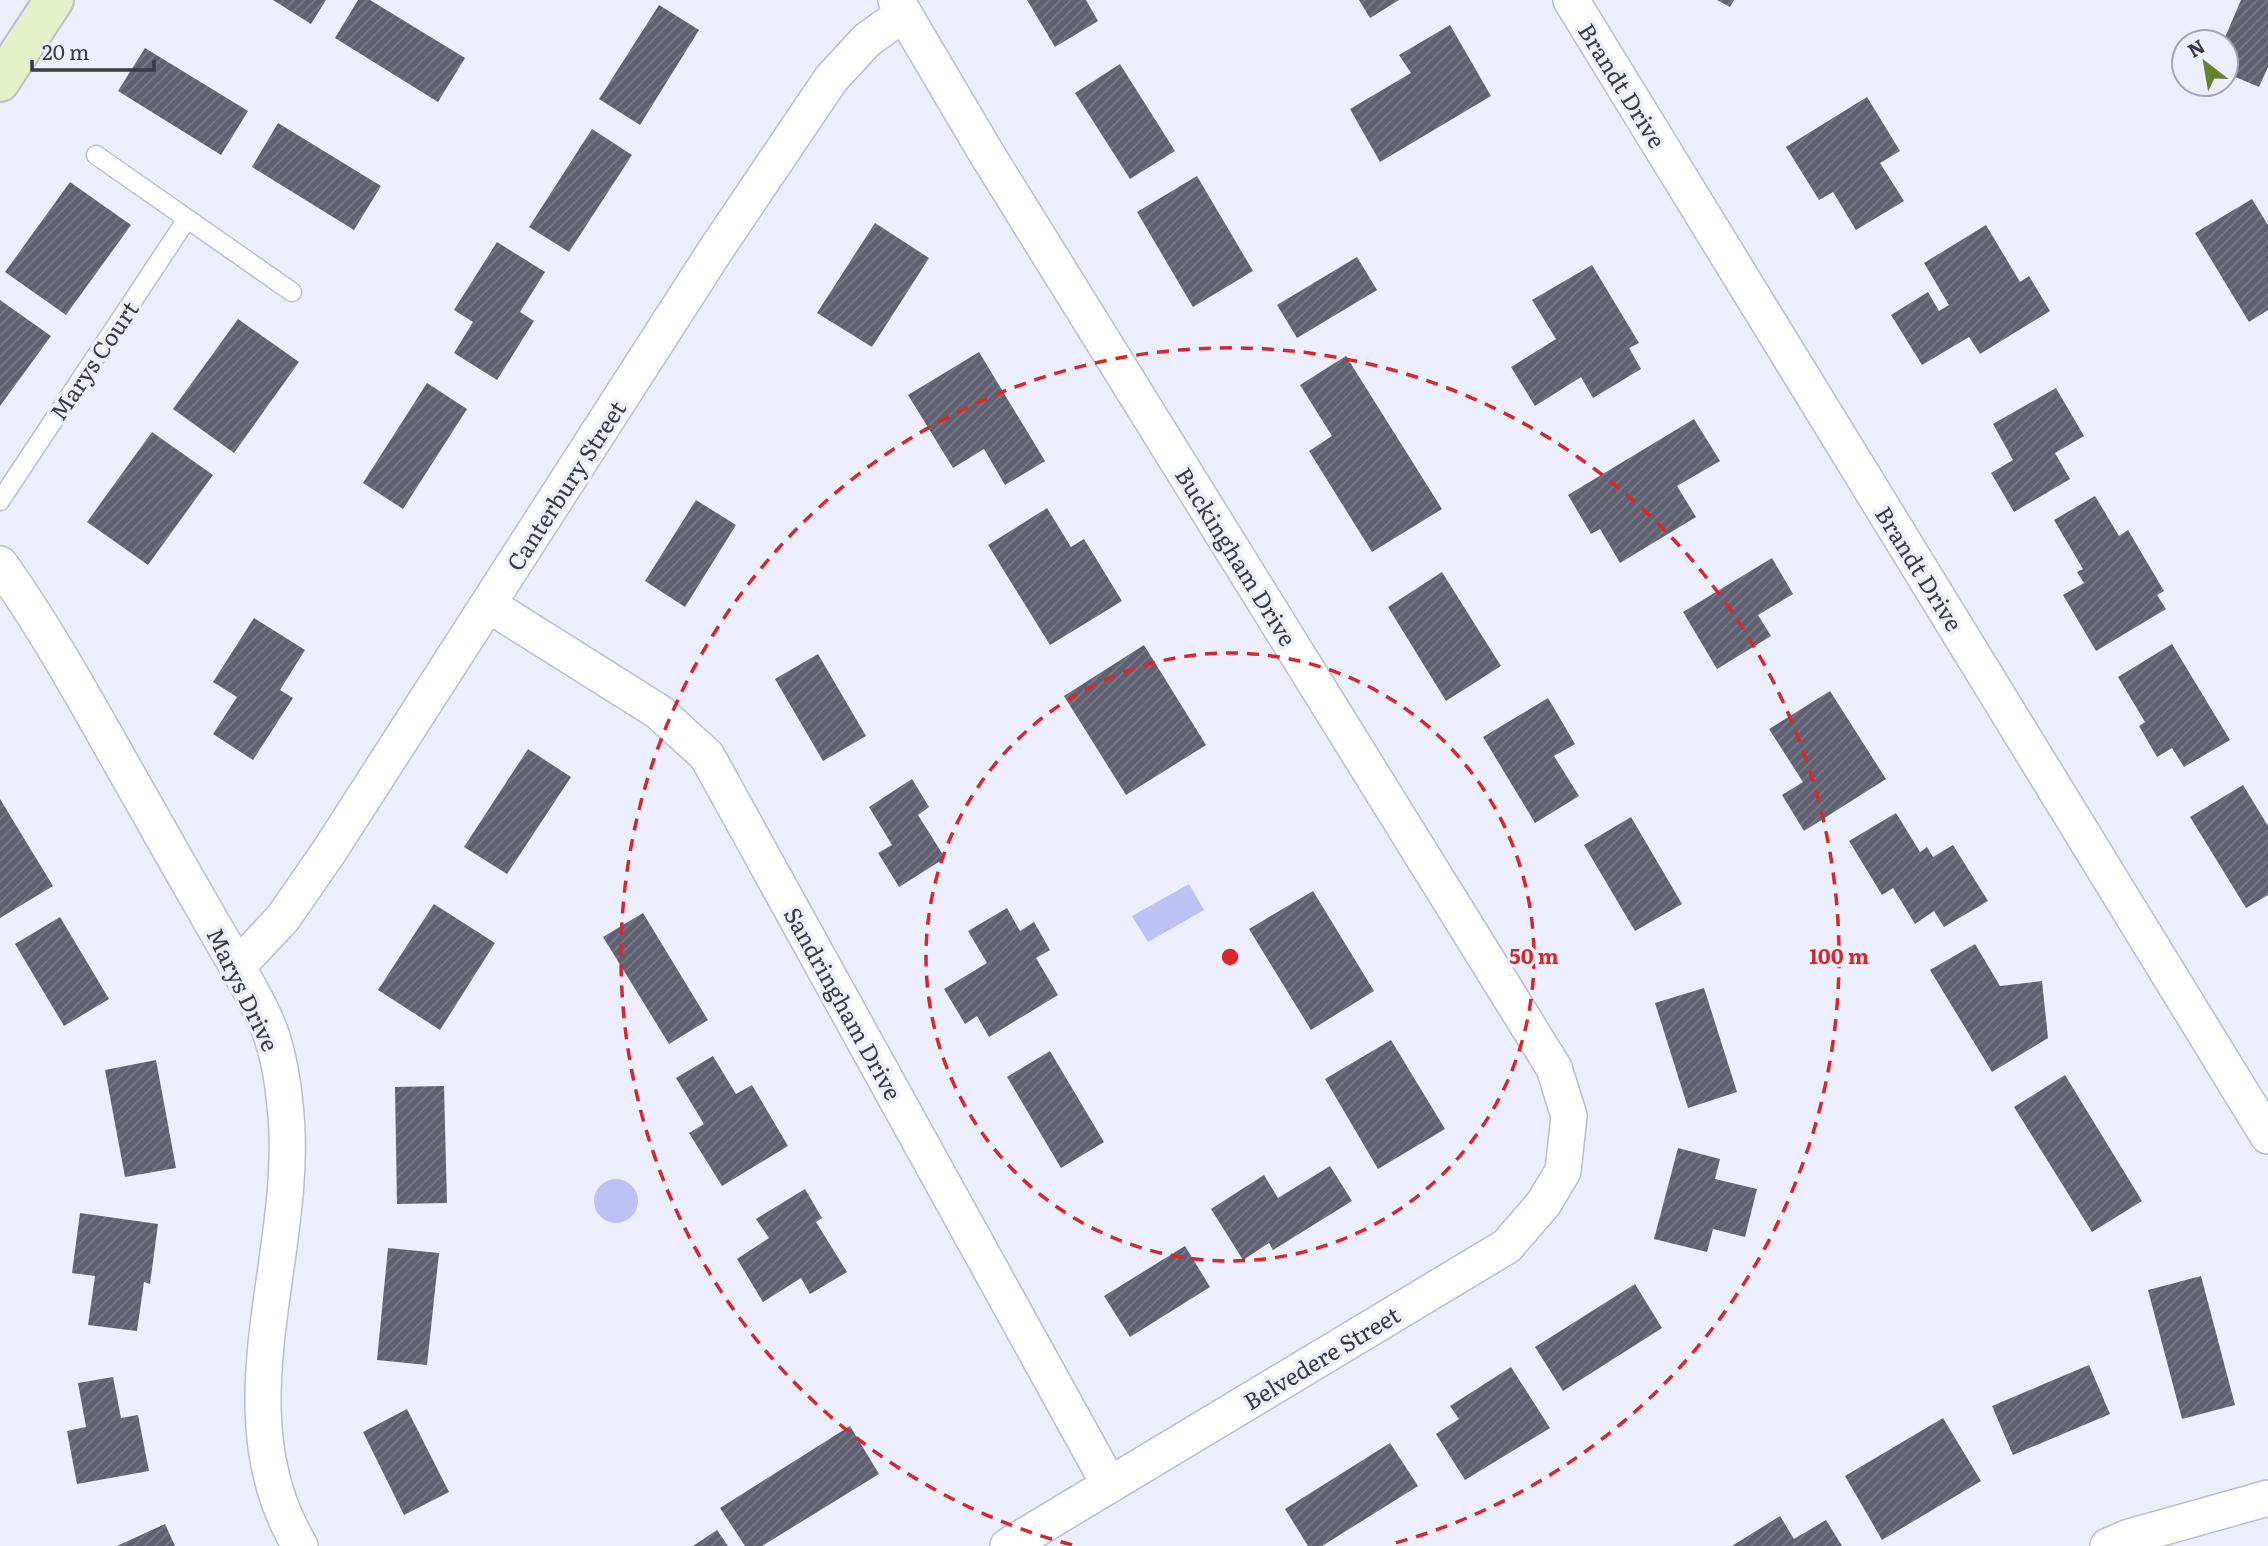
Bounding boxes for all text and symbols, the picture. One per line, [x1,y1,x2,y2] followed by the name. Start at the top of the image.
[1571,16,1675,154] street label: Brandt Drive
[32,28,154,72] scale bar
[2170,28,2240,98] north arrow
[2182,31,2210,64] text: N
[42,35,89,66] text: 20 m
[40,293,146,427] street label: Marys Court
[497,393,633,577] street label: Canterbury Street
[1168,460,1306,652] street label: Buckingham Drive
[1868,499,1972,637] street label: Brandt Drive
[777,900,911,1106] street label: Sandringham Drive
[199,921,289,1057] street label: Marys Drive
[1509,939,1559,970] text: 50 m
[1809,939,1869,970] text: 100 m
[1218,945,1242,969] centre of rings
[1236,1296,1406,1417] street label: Belvedere Street

